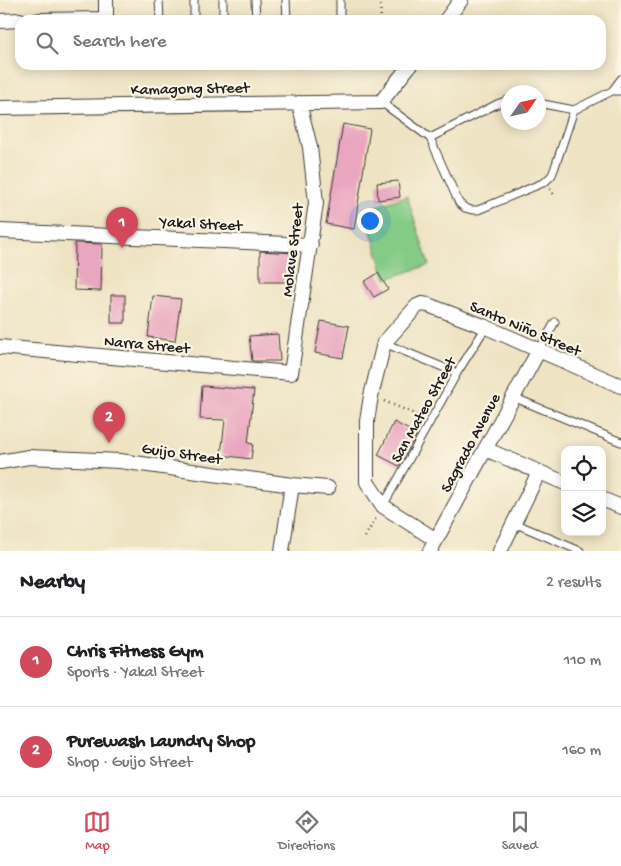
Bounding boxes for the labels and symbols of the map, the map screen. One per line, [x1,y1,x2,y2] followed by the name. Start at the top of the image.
[131,80,251,101] street label: Kamagong Street
[501,85,546,130] north arrow
[279,201,310,298] street label: Molave Street
[106,207,138,248] pin: 1
[357,208,383,234] your location
[157,214,244,237] street label: Yakal Street
[466,298,584,363] street label: Santo Niño Street
[103,333,192,360] street label: Narra Street
[388,354,462,467] street label: San Mateo Street
[438,390,507,496] street label: Sagrado Avenue
[93,402,125,443] pin: 2
[140,440,224,471] street label: Guijo Street

